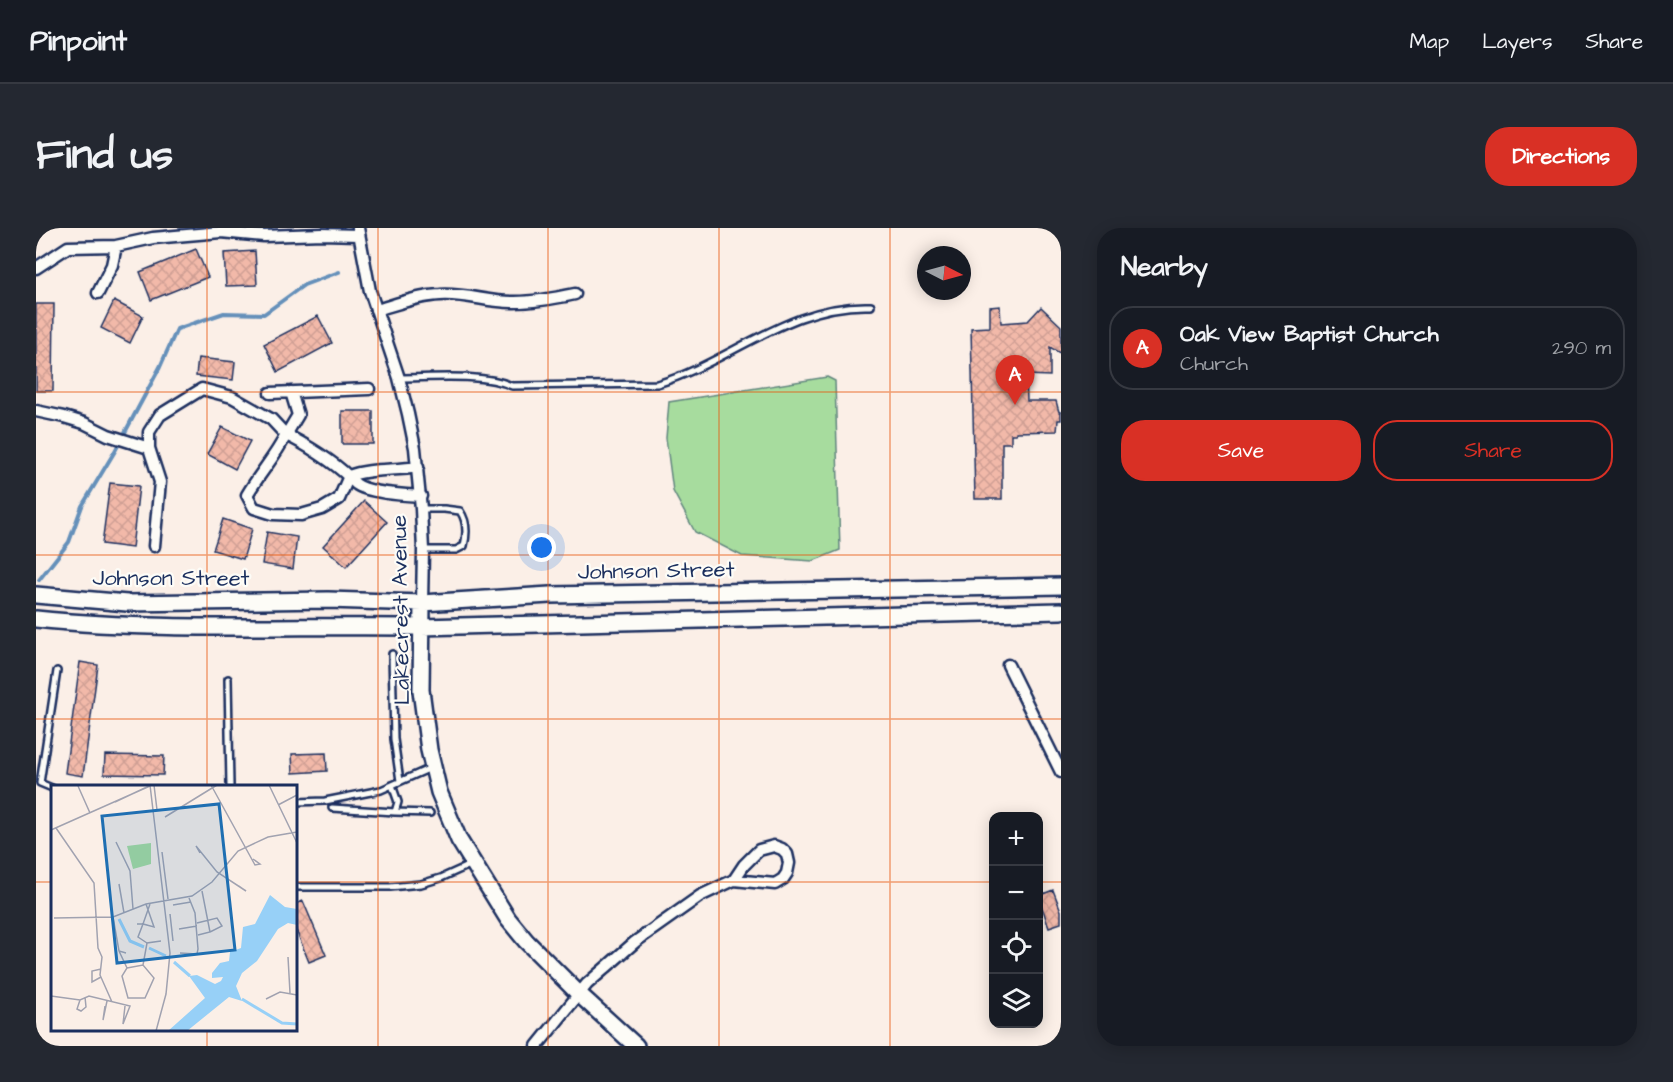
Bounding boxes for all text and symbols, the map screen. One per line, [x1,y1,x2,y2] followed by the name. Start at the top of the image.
[30,22,127,61] text: Pinpoint
[1409,27,1449,56] text: Map
[1482,27,1552,56] text: Layers
[1585,27,1643,56] text: Share
[36,127,173,185] text: Find us
[1485,127,1637,186] button: Directions
[917,246,971,300] north arrow
[1121,249,1208,285] text: Nearby
[1180,319,1439,350] text: Oak View Baptist Church
[1136,334,1149,362] text: A
[1552,334,1611,362] text: 290 m
[1180,350,1248,378] text: Church
[996,356,1034,405] pin: A
[1121,420,1361,481] button: Save
[1373,420,1613,481] button: Share
[384,515,418,705] street label: Lakecrest Avenue
[527,533,556,562] your location
[577,554,735,588] street label: Johnson Street
[92,563,250,594] street label: Johnson Street
[51,785,297,1031] inset map
[989,812,1043,1028] map controls
[989,812,1043,866] button: +
[989,866,1043,920] button: −
[989,920,1043,974] button: locate
[989,974,1043,1028] button: layers

